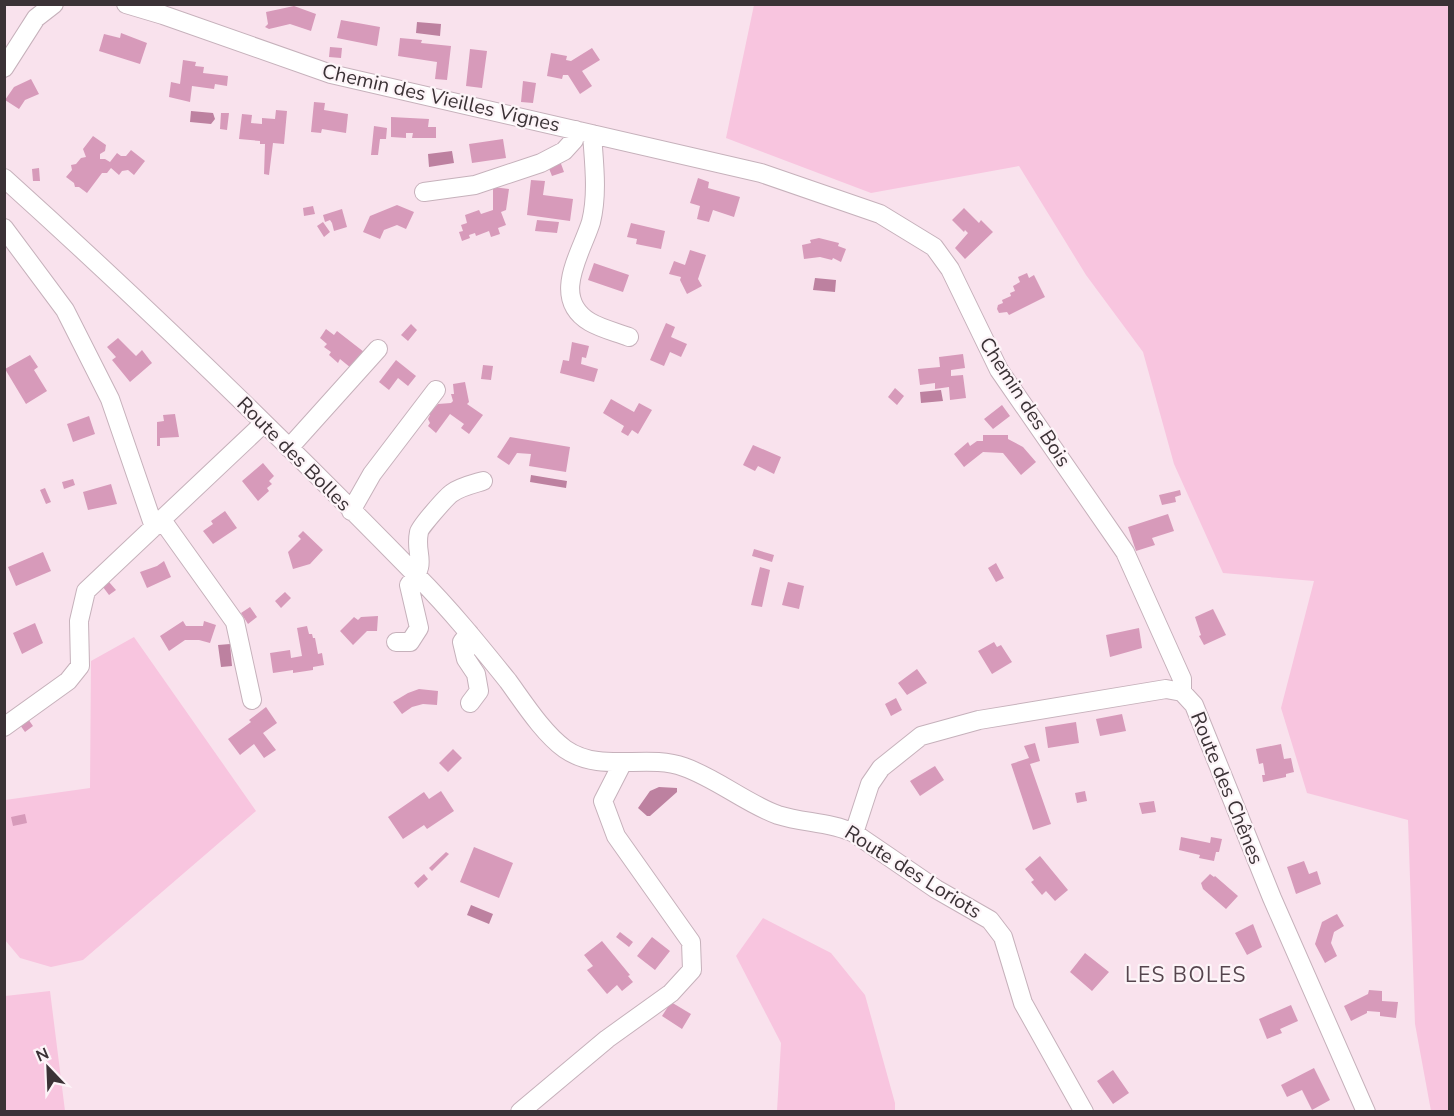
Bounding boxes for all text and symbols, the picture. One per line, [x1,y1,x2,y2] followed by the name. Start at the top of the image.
[319,57,563,139] street label: Chemin des Vieilles Vignes
[973,332,1077,472] street label: Chemin des Bois
[231,391,357,517] street label: Route des Bolles
[1184,708,1270,868] street label: Route des Chênes
[839,819,987,925] street label: Route des Loriots
[1125,961,1247,989] district label: LES BOLES
[18,1038,78,1098] north arrow
[33,1043,52,1068] text: N

